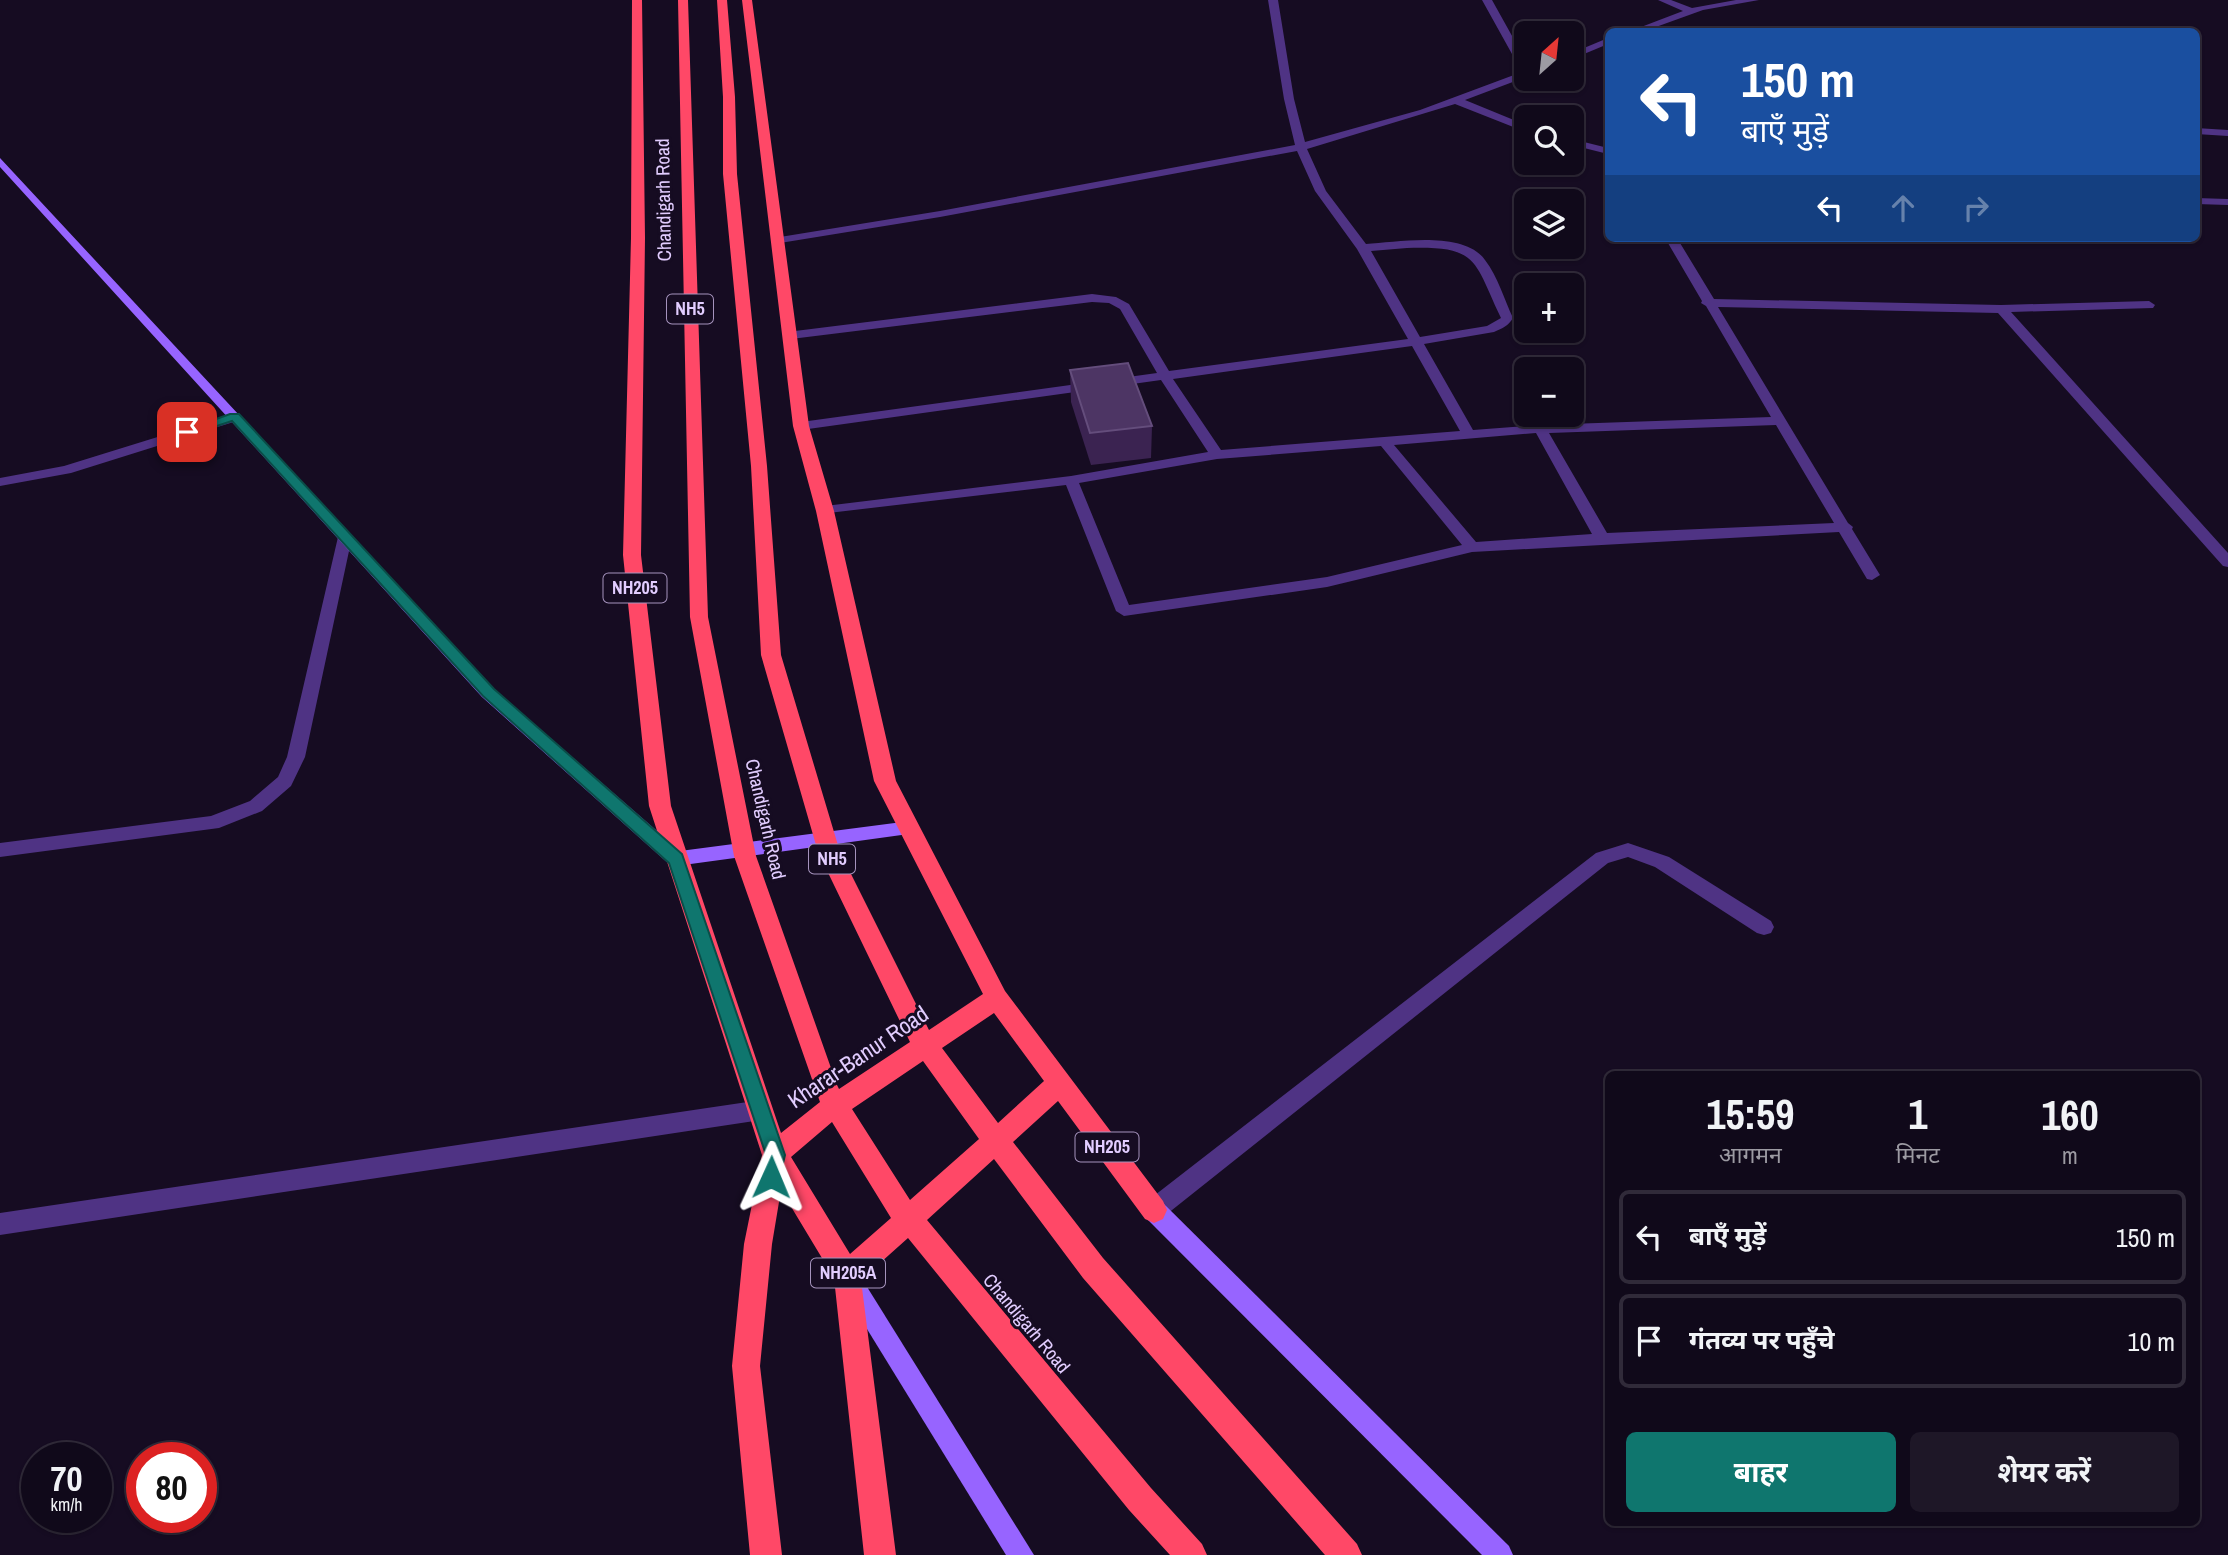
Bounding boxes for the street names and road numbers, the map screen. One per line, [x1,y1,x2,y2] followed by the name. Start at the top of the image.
[649,138,677,262] street label: Chandigarh Road
[667,295,713,324] road number: NH5
[604,574,666,602] road number: NH205
[739,756,793,882] street label: Chandigarh Road
[809,844,855,874] road number: NH5
[781,998,934,1115] street label: Kharar-Banur Road
[1076,1132,1138,1162] road number: NH205
[811,1258,885,1288] road number: NH205A
[978,1268,1076,1378] street label: Chandigarh Road

